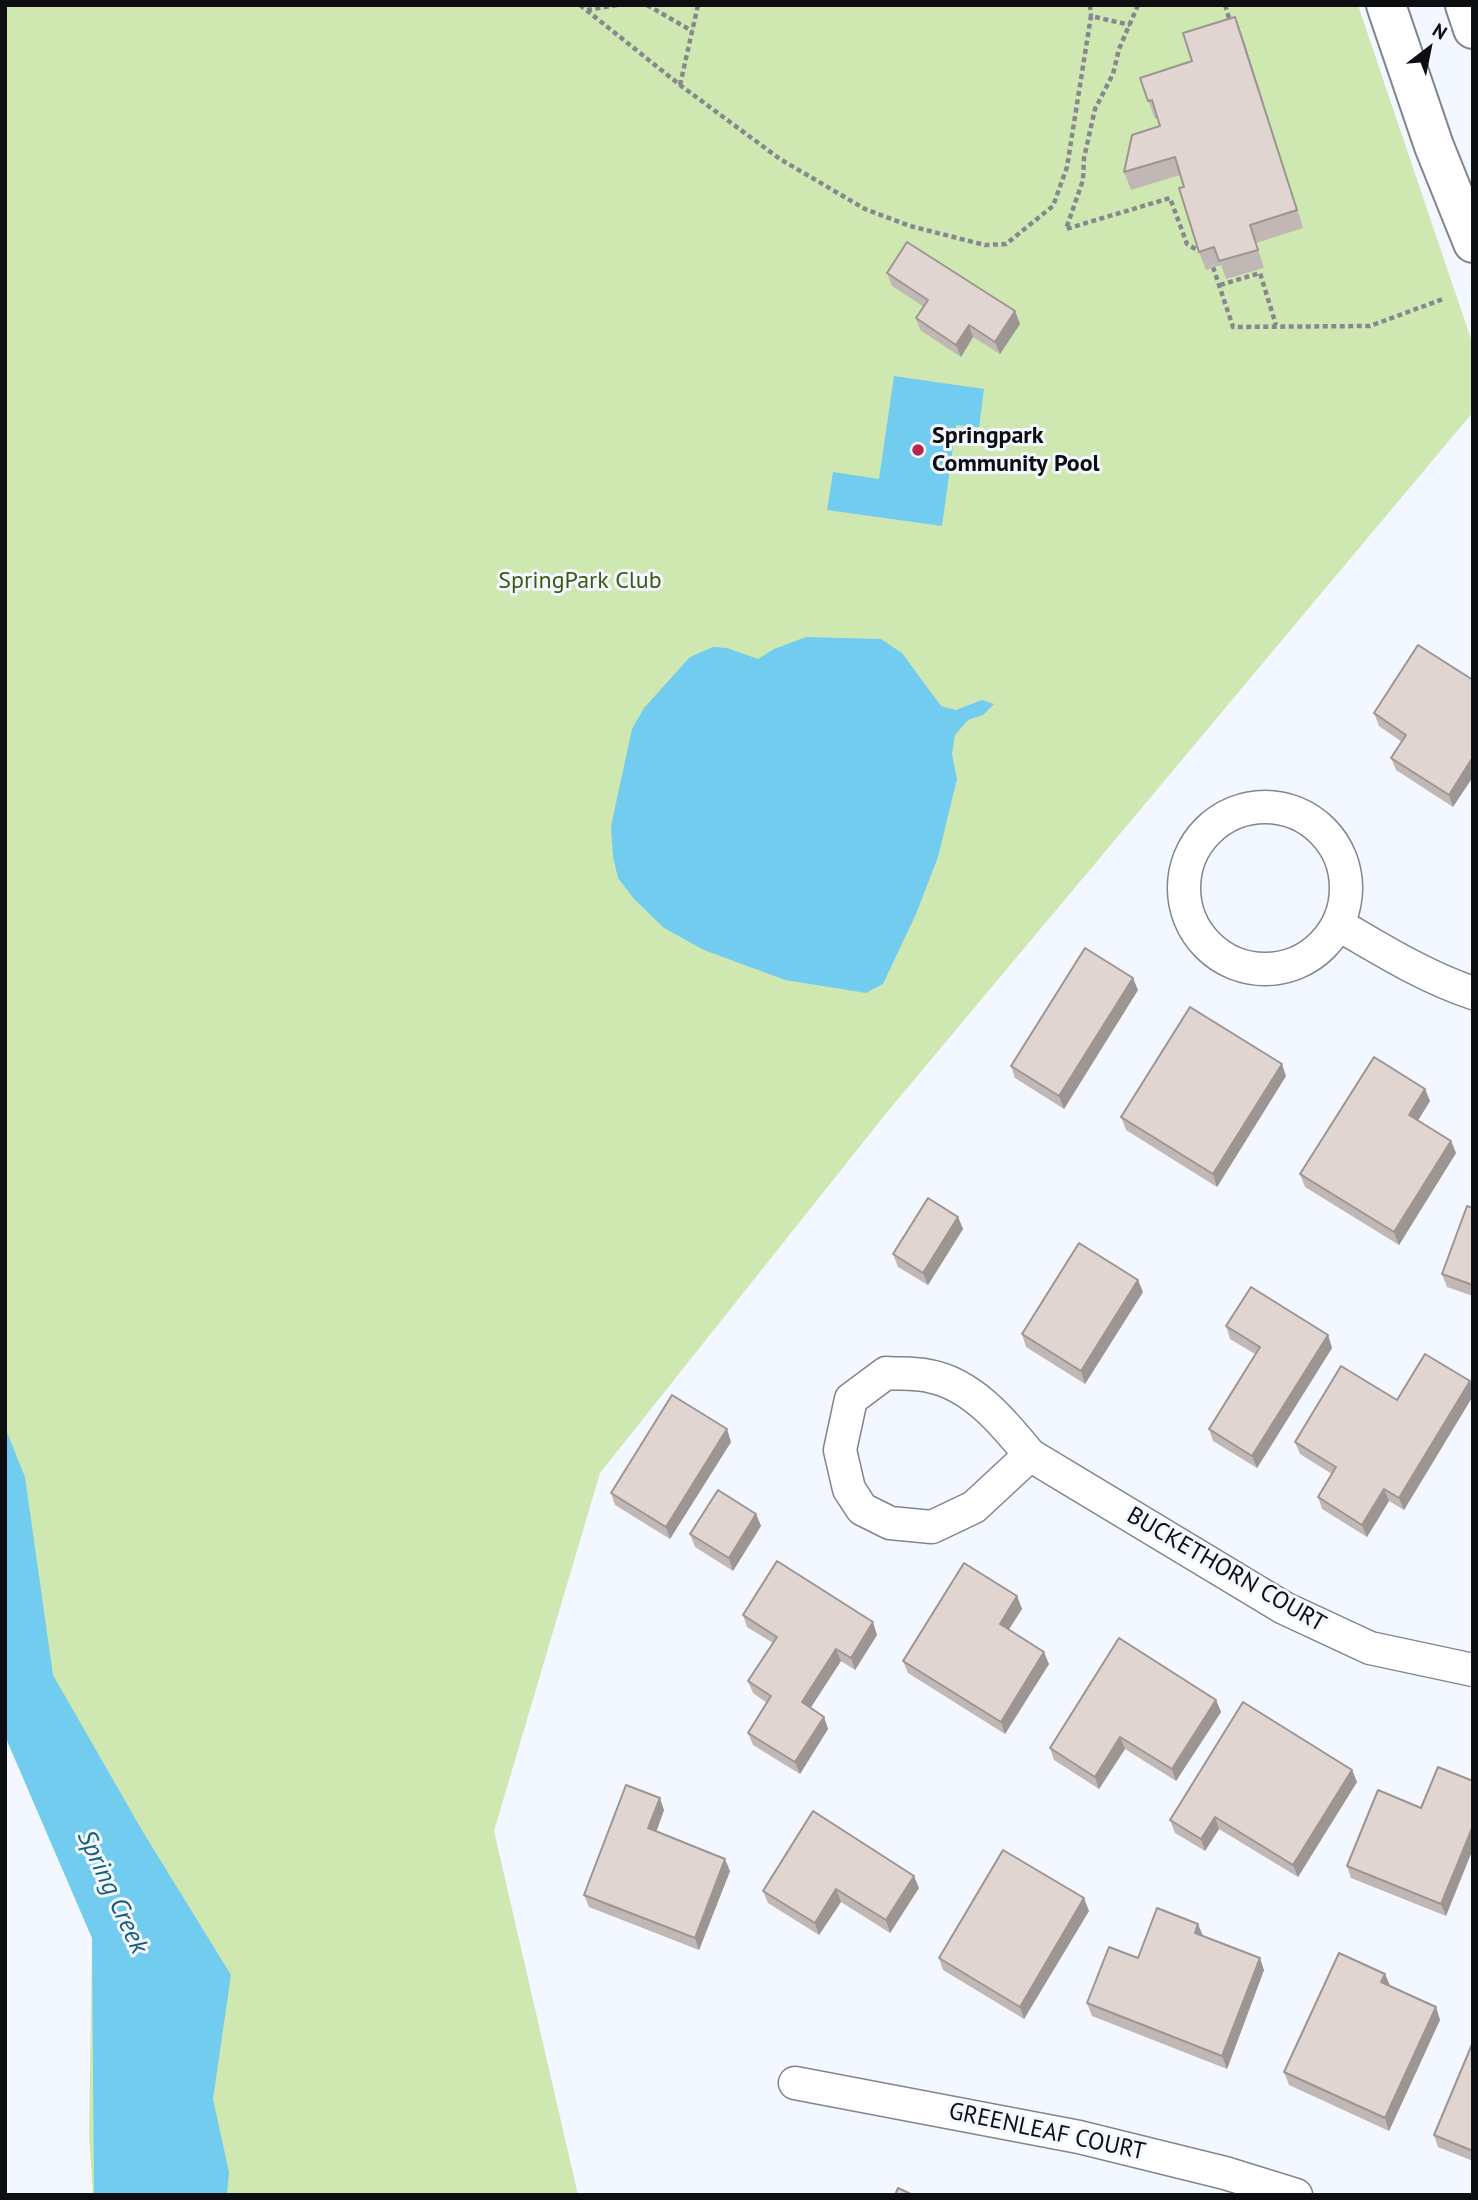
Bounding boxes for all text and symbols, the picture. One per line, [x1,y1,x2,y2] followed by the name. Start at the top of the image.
[1394,14,1464,84] north arrow
[1428,18,1452,45] text: N
[932,422,1100,478] place label: Springpark Community Pool
[910,442,926,458] marker: Springpark Community Pool
[498,567,662,595] park label: SpringPark Club
[1121,1501,1331,1639] street label: BUCKETHORN COURT
[70,1825,154,1959] water label: Spring Creek
[946,2097,1148,2167] street label: GREENLEAF COURT

